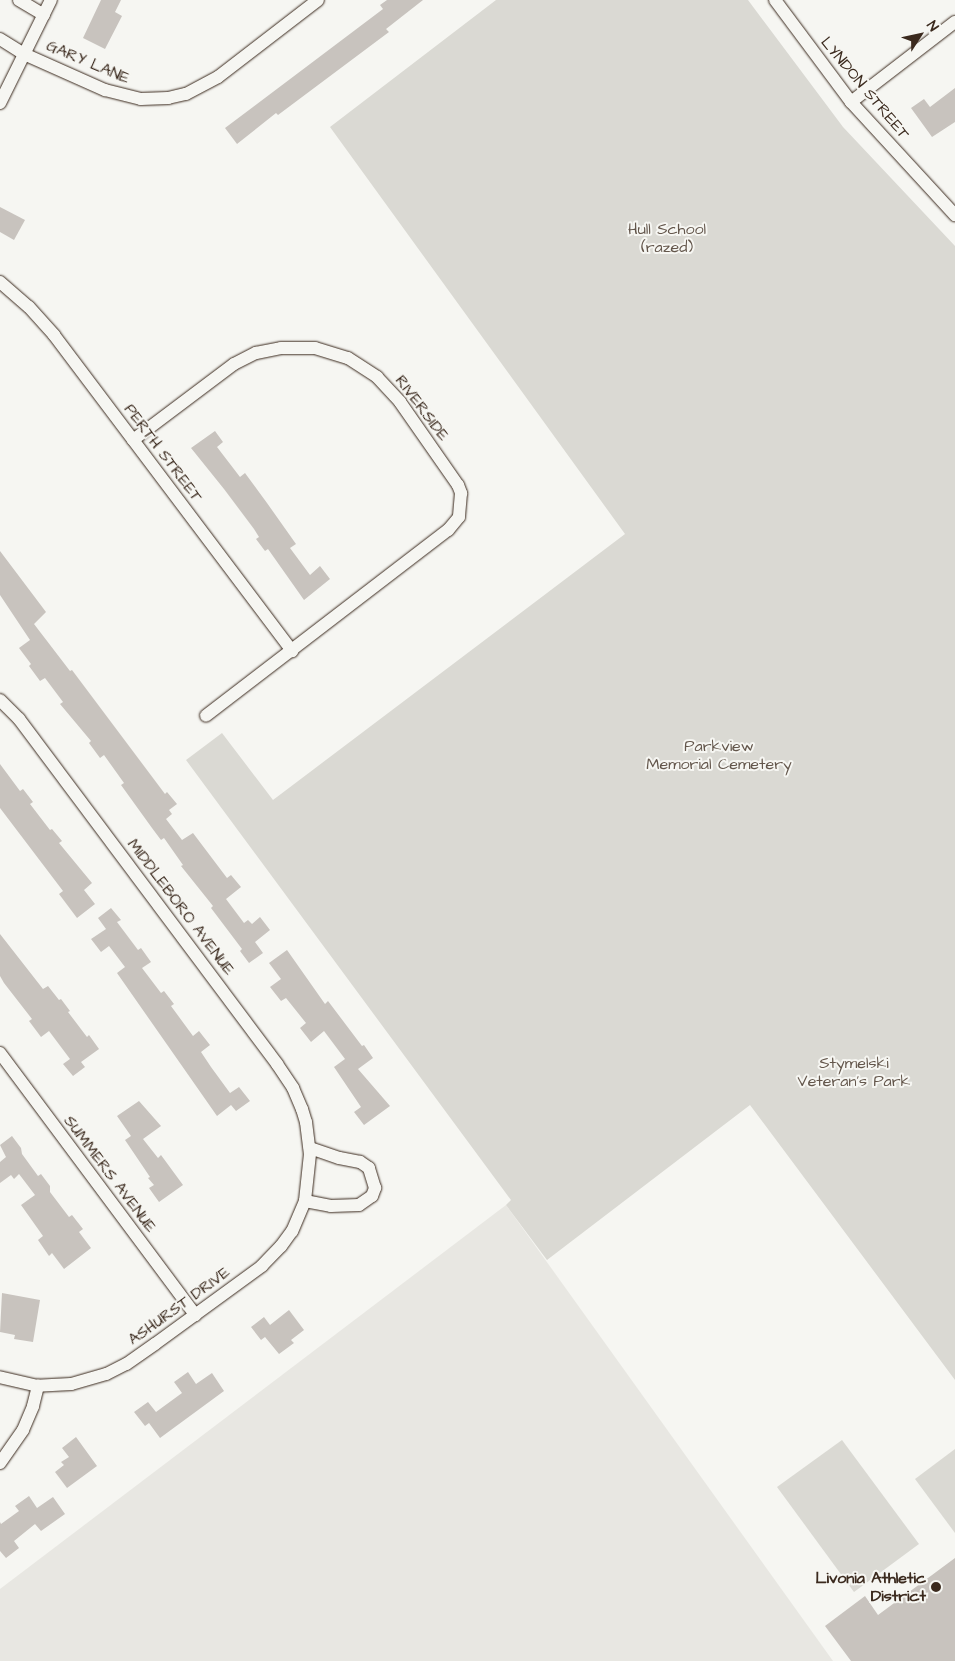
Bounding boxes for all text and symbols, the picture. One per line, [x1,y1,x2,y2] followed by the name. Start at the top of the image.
[895,10,945,60] north arrow
[922,17,943,36] text: N
[817,33,913,143] street label: LYNDON STREET
[44,36,132,88] street label: GARY LANE
[628,219,706,257] park label: Hull School (razed)
[391,371,453,445] street label: RIVERSIDE
[120,400,206,506] street label: PERTH STREET
[646,736,792,774] park label: Parkview Memorial Cemetery
[123,835,239,979] street label: MIDDLEBORO AVENUE
[798,1053,910,1091] park label: Stymelski Veteran's Park
[60,1112,160,1236] street label: SUMMERS AVENUE
[124,1263,234,1349] street label: ASHURST DRIVE
[815,1568,926,1606] place label: Livonia Athletic District
[930,1581,942,1593] marker: Livonia Athletic District

